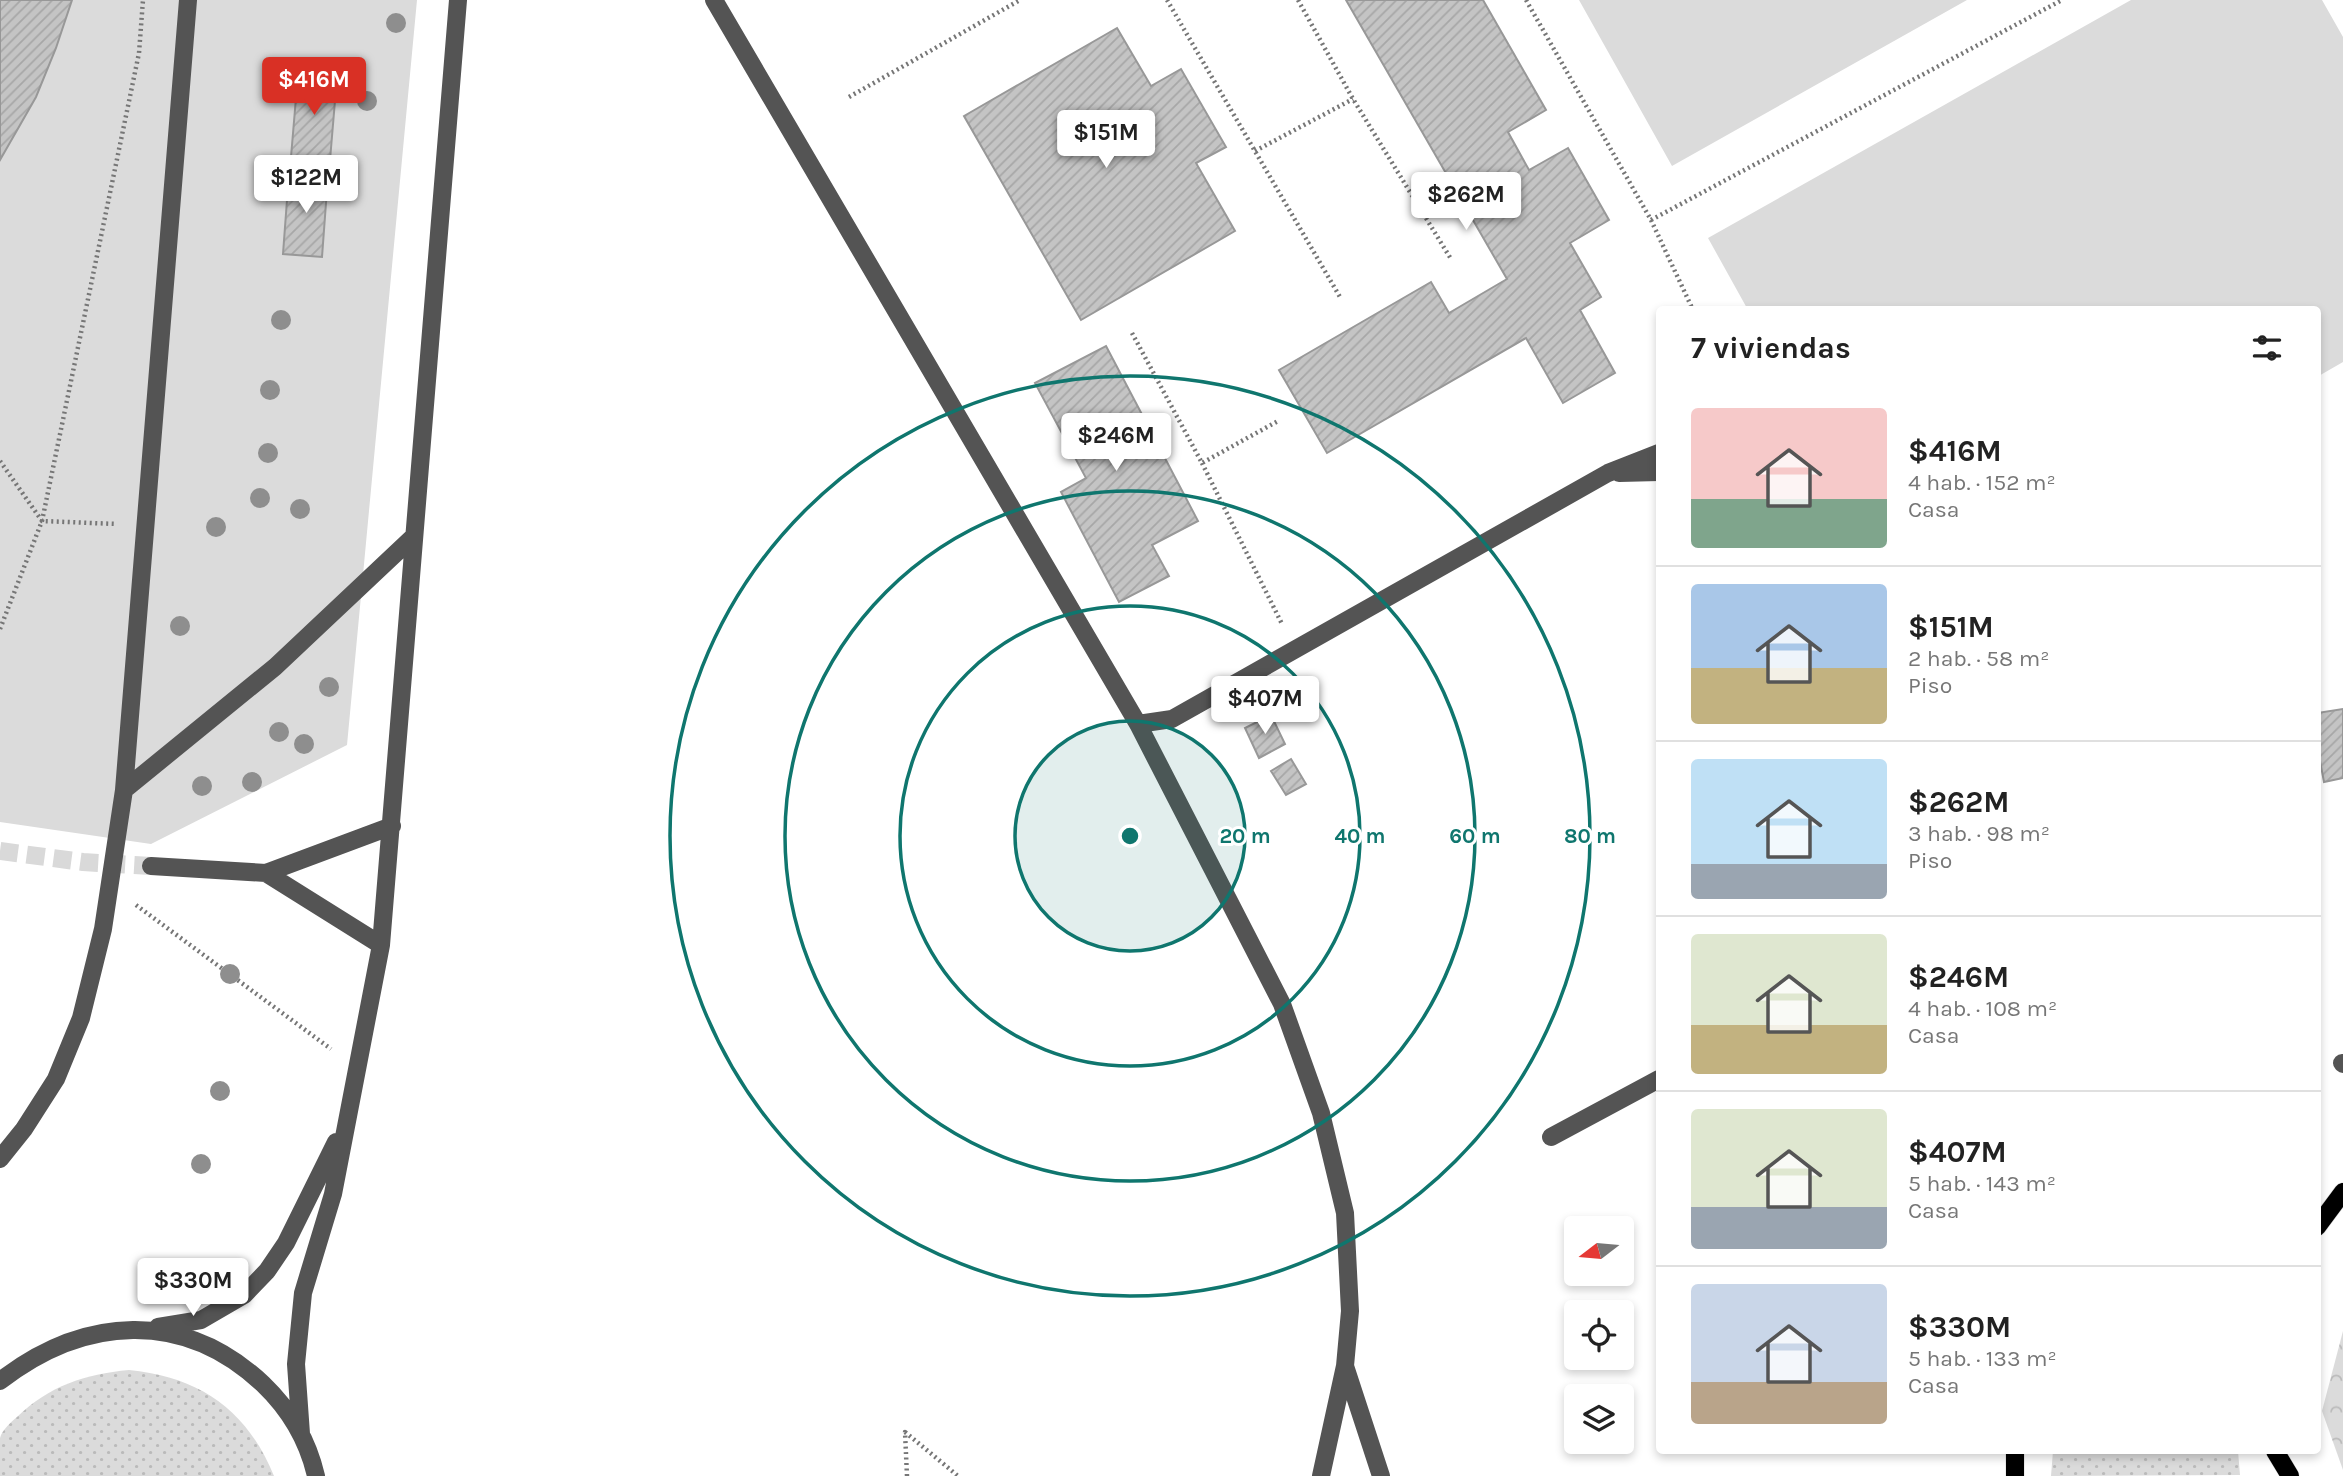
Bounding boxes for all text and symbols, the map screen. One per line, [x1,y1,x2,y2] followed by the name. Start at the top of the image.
[265,58,363,117] pin: $416M
[278,66,350,93] text: $416M
[1057,110,1155,170] pin: $151M
[1073,119,1139,146] text: $151M
[257,156,355,215] pin: $122M
[270,164,342,191] text: $122M
[1417,173,1515,232] pin: $262M
[1427,181,1505,208] text: $262M
[2248,329,2286,367] icon: filters
[1691,330,1851,366] text: 7 viviendas
[1067,414,1165,473] pin: $246M
[1077,422,1155,449] text: $246M
[1908,433,2002,469] text: $416M
[1747,436,1831,520] icon: home
[1908,469,2056,496] text: 4 hab. · 152 m²
[1908,496,1960,523] text: Casa
[1908,609,1994,645] text: $151M
[1747,612,1831,696] icon: home
[1908,645,2049,672] text: 2 hab. · 58 m²
[1908,672,1952,699] text: Piso
[1216,676,1314,736] pin: $407M
[1227,685,1303,712] text: $407M
[1908,784,2009,820] text: $262M
[1747,787,1831,871] icon: home
[1908,820,2050,847] text: 3 hab. · 98 m²
[1118,824,1142,848] centre of rings
[1219,824,1271,848] text: 20 m
[1334,824,1386,848] text: 40 m
[1449,824,1501,848] text: 60 m
[1564,824,1616,848] text: 80 m
[1908,847,1952,874] text: Piso
[1908,959,2009,995] text: $246M
[1747,962,1831,1046] icon: home
[1908,995,2057,1022] text: 4 hab. · 108 m²
[1908,1022,1960,1049] text: Casa
[1908,1134,2007,1170] text: $407M
[1747,1137,1831,1221] icon: home
[1908,1170,2056,1197] text: 5 hab. · 143 m²
[1908,1197,1960,1224] text: Casa
[1564,1216,1634,1286] north arrow
[1564,1216,1634,1454] map controls
[144,1258,242,1318] pin: $330M
[153,1267,233,1294] text: $330M
[1564,1300,1634,1370] button: locate
[1908,1309,2011,1345] text: $330M
[1747,1312,1831,1396] icon: home
[1908,1345,2057,1372] text: 5 hab. · 133 m²
[1908,1372,1960,1399] text: Casa
[1564,1384,1634,1454] button: layers

